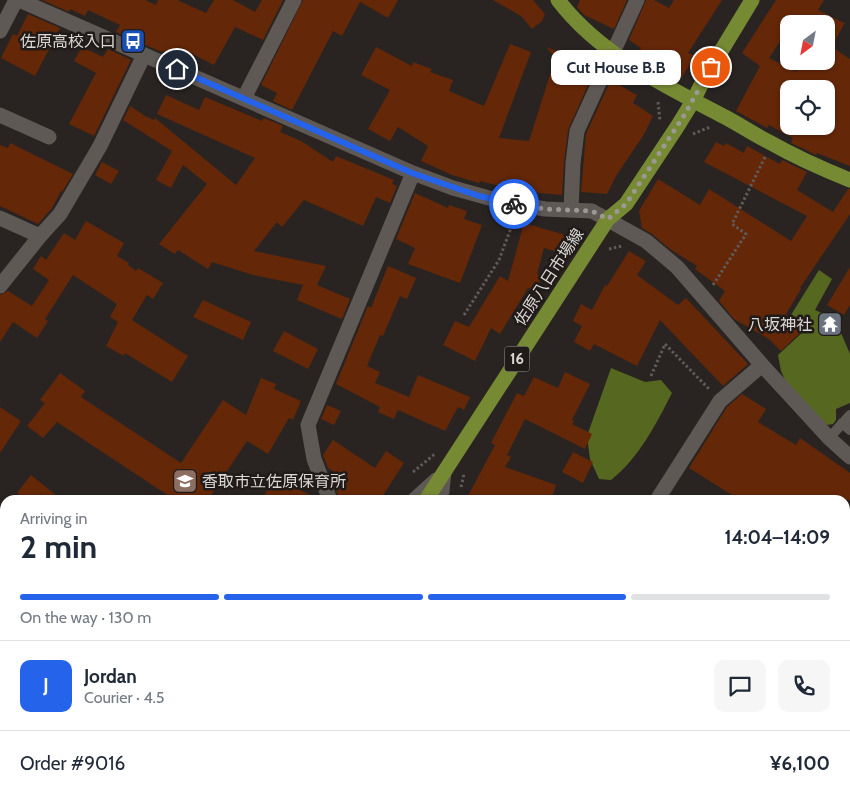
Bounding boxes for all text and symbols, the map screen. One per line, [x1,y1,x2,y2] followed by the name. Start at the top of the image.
[780,15,835,70] north arrow
[780,15,835,135] map controls
[120,28,146,54] bus stop icon: 佐原高校入口
[20,32,116,51] place label: 佐原高校入口
[690,46,732,88] pin
[156,48,198,90] pin
[551,50,681,84] callout: Cut House B.B
[697,53,725,81] icon: bag
[163,55,191,83] icon: home
[566,58,666,77] text: Cut House B.B
[780,80,835,135] button: locate
[489,179,539,229] courier
[500,190,528,218] icon: bike
[511,225,587,329] street label: 佐原八日市場線
[817,311,843,337] temple icon: 八坂神社
[748,315,812,334] place label: 八坂神社
[504,346,530,372] road number: 16
[172,468,198,494] school or university icon: 香取市立佐原保育所
[202,472,346,491] place label: 香取市立佐原保育所
[20,509,87,528] text: Arriving in
[724,526,830,549] text: 14:04–14:09
[20,527,97,566] text: 2 min
[20,608,151,627] text: On the way · 130 m
[714,660,766,712] button: chat
[778,660,830,712] button: phone
[84,665,137,688] text: Jordan
[43,674,49,697] text: J
[84,688,165,707] text: Courier · 4.5
[20,752,125,775] text: Order #9016
[770,752,830,775] text: ¥6,100

